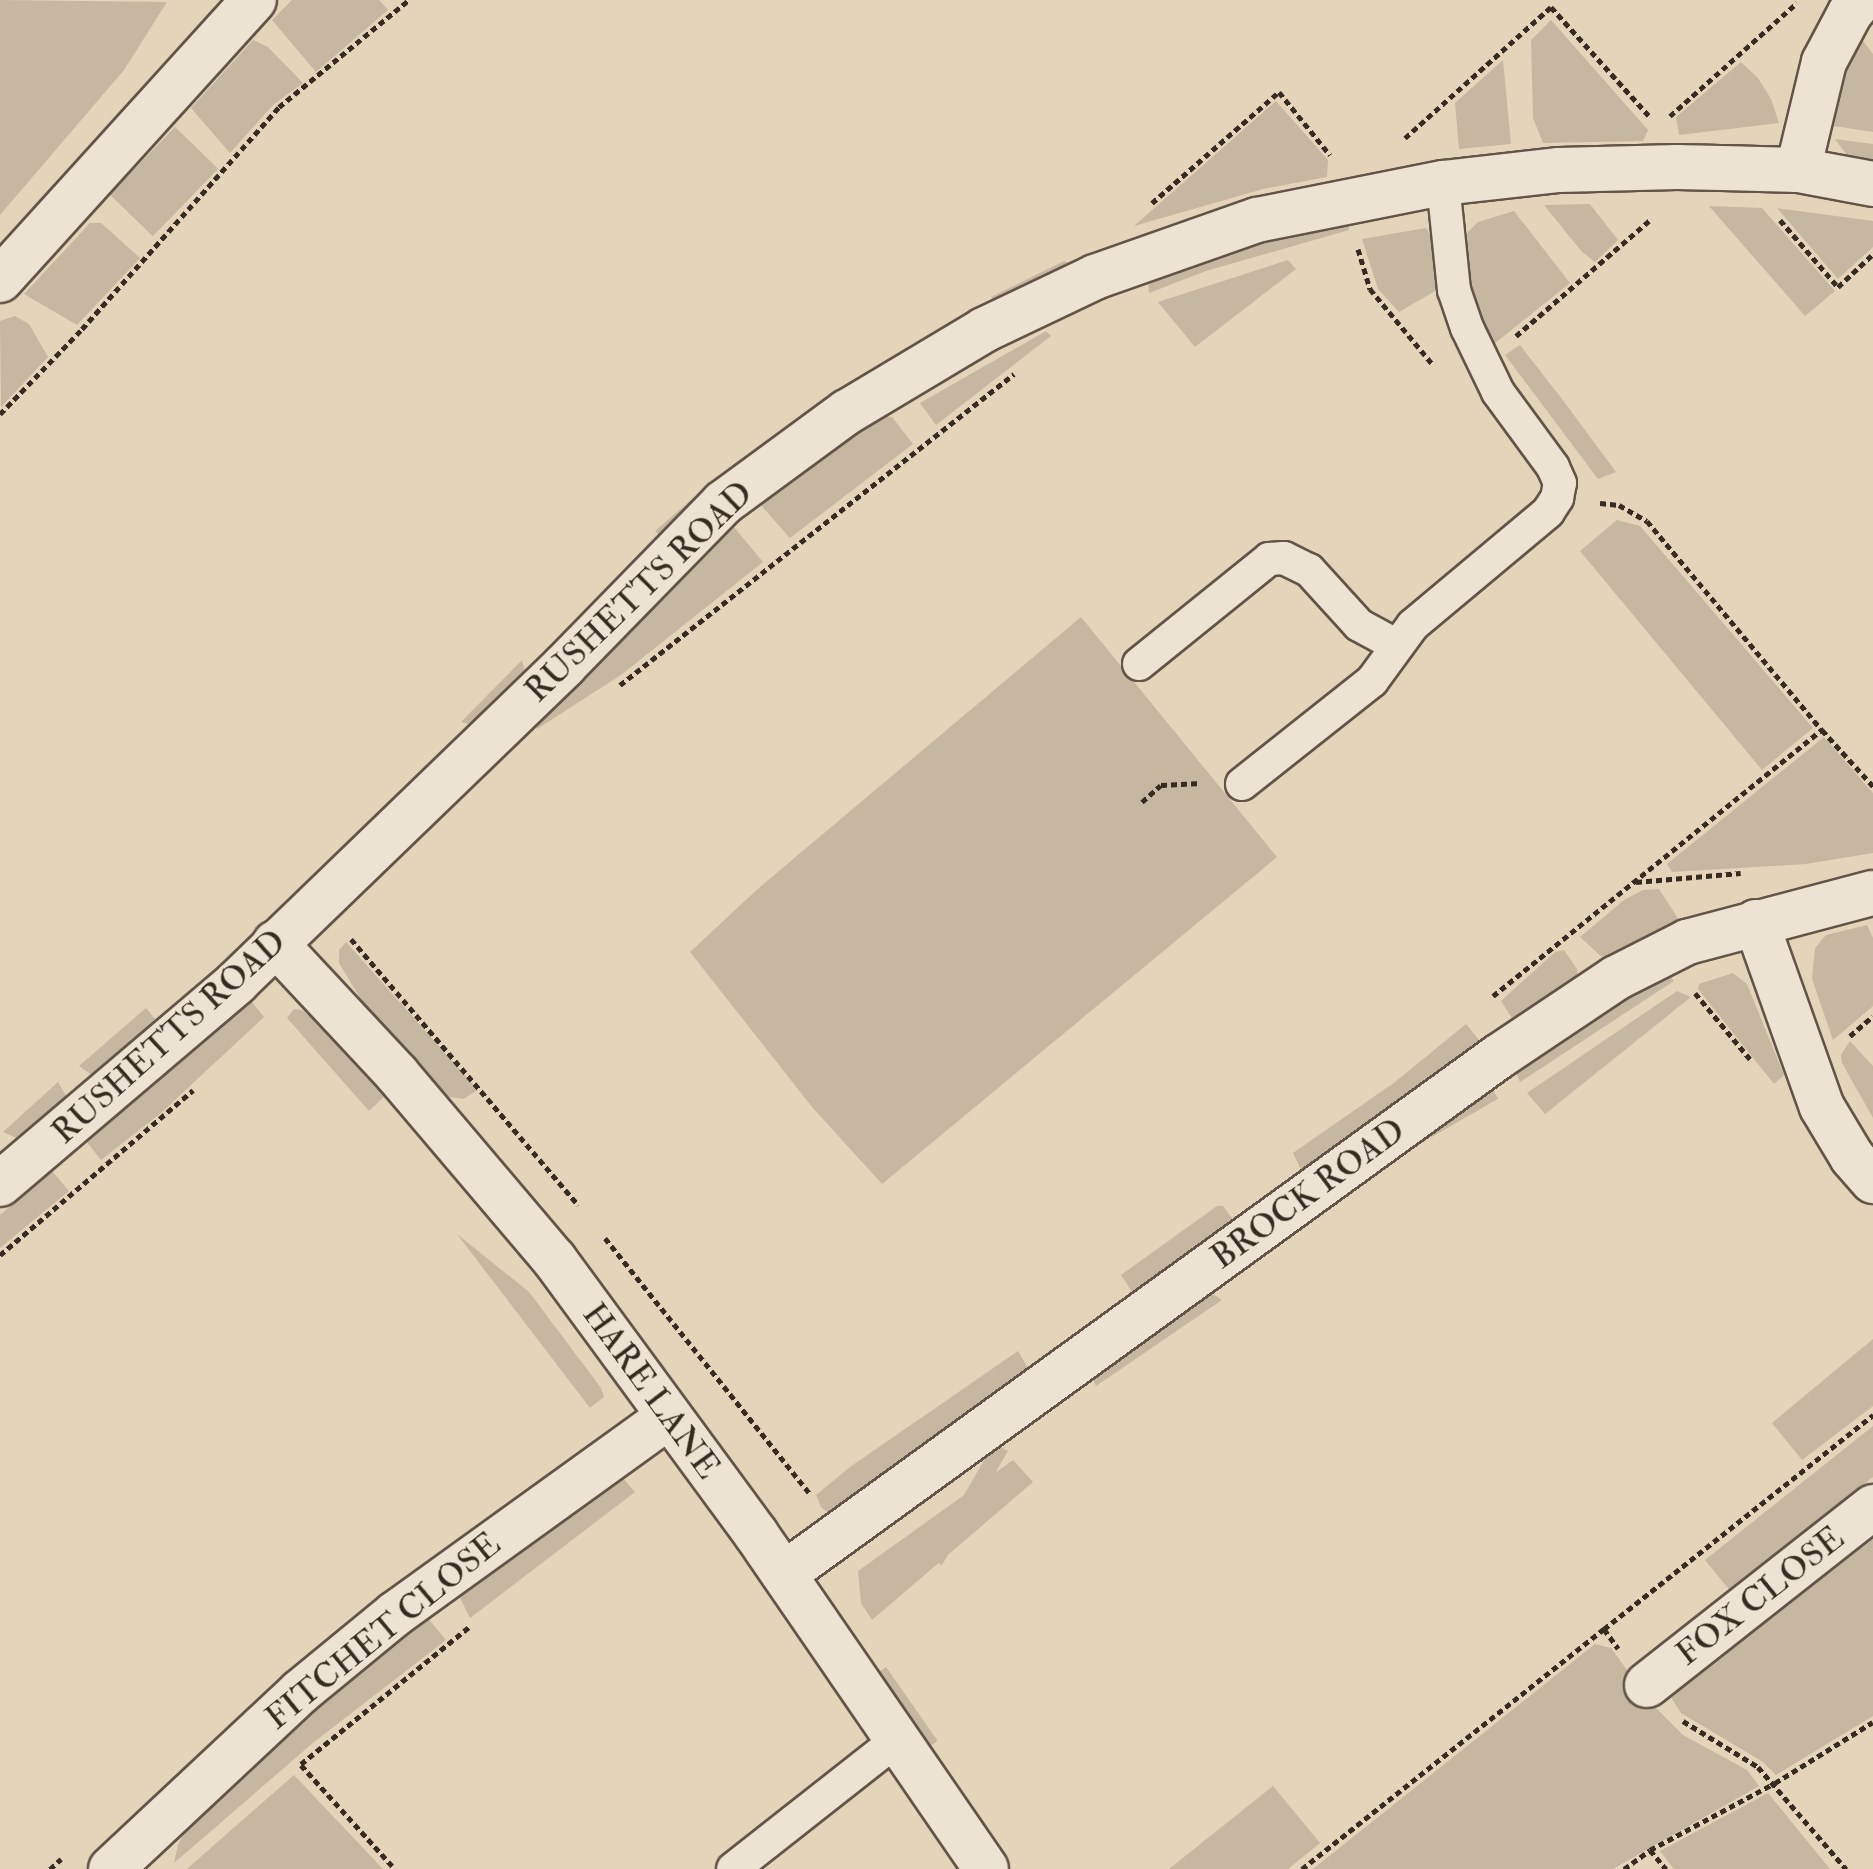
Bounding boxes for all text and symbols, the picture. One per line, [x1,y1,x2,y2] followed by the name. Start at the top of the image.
[517,473,761,711] street label: RUSHETTS ROAD
[44,921,294,1153] street label: RUSHETTS ROAD
[1203,1110,1413,1278] street label: BROCK ROAD
[574,1295,728,1487] street label: HARE LANE
[1668,1518,1852,1674] street label: FOX CLOSE
[257,1524,509,1738] street label: FITCHET CLOSE

